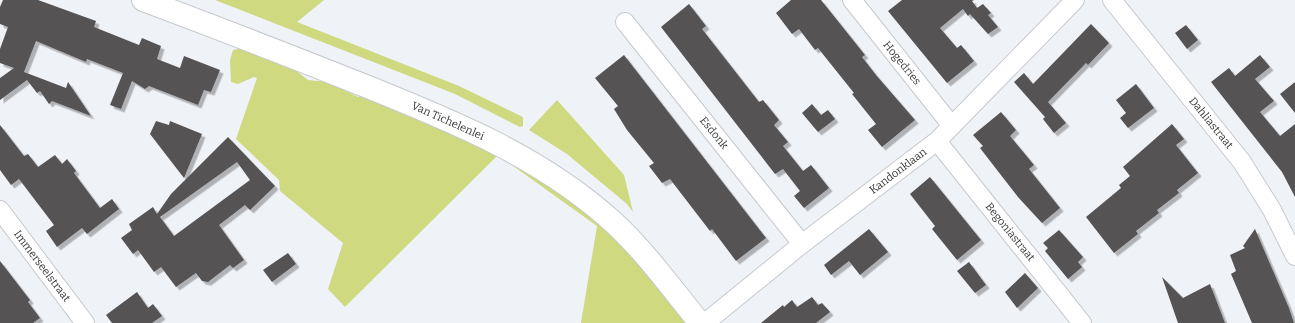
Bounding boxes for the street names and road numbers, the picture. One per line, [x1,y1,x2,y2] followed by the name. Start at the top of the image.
[880,38,924,88] street label: Hogedries
[1186,95,1236,151] street label: Dahliastraat
[410,99,487,143] street label: Van Tichelenlei
[697,114,731,152] street label: Esdonk
[867,145,929,197] street label: Kandonklaan
[983,200,1037,264] street label: Begoniastraat
[11,228,73,304] street label: Immerseelstraat

